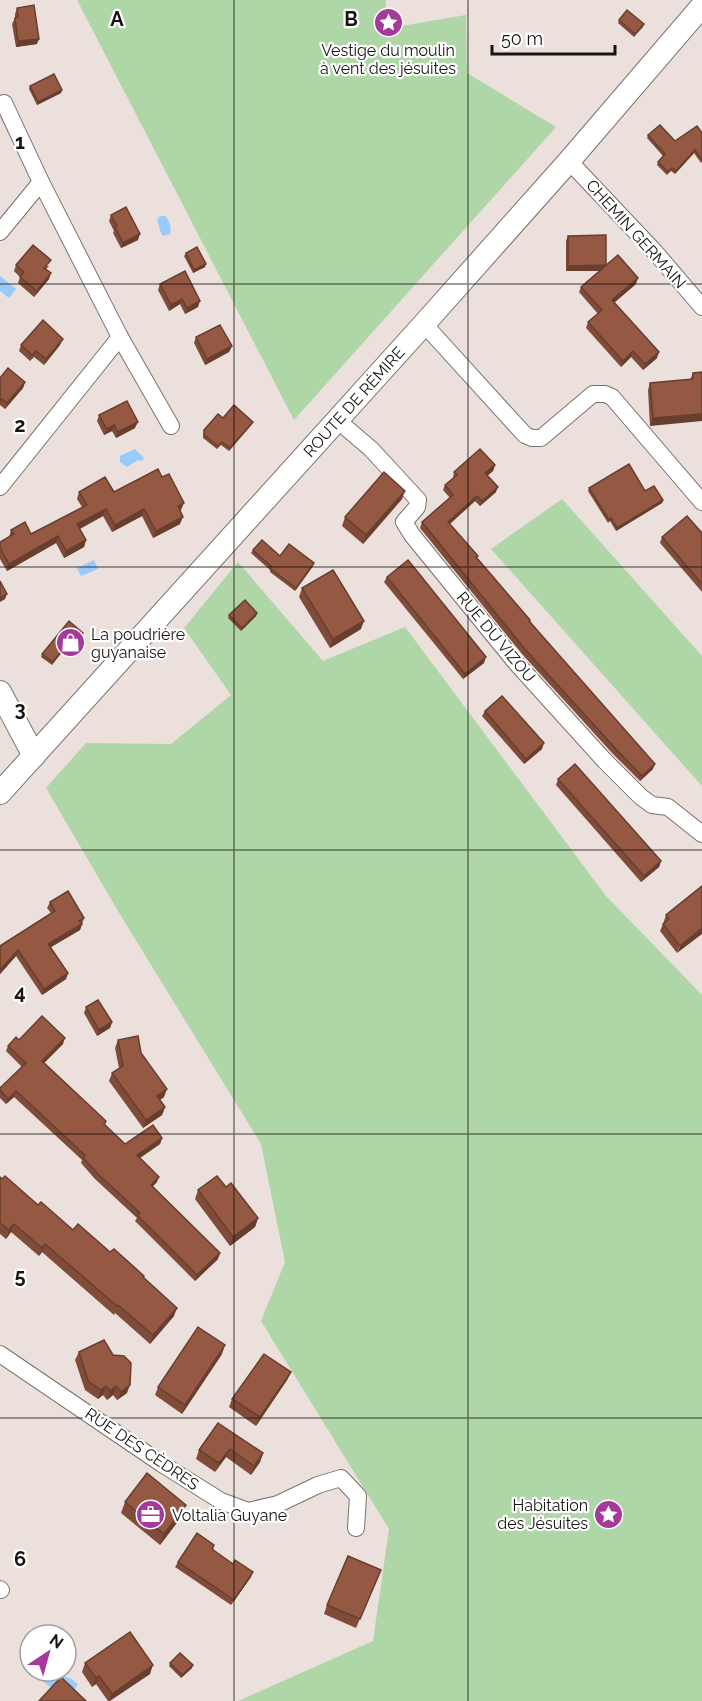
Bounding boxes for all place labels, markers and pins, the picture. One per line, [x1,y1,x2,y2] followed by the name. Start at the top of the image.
[372,6,404,38] place icon: Vestige du moulin à vent des jésuites
[320,41,456,78] place label: Vestige du moulin à vent des jésuites
[91,625,185,662] place label: La poudrière guyanaise
[54,627,86,659] shop icon: La poudrière guyanaise
[497,1496,588,1533] place label: Habitation des Jésuites
[593,1498,625,1530] place icon: Habitation des Jésuites
[135,1499,167,1531] office icon: Voltalia Guyane
[172,1506,287,1525] place label: Voltalia Guyane

